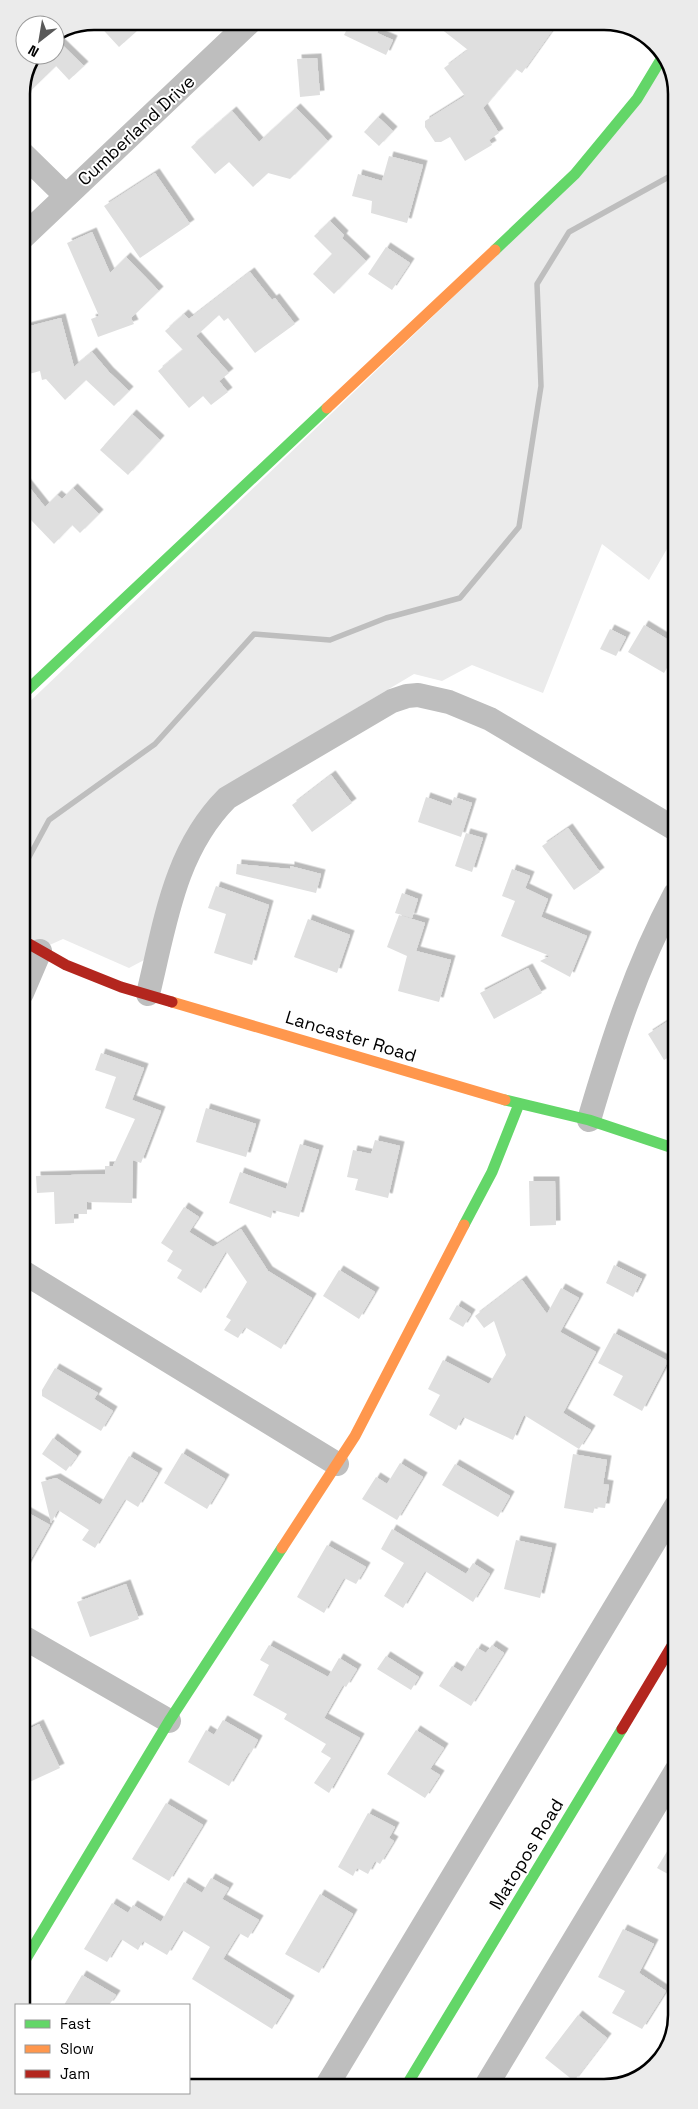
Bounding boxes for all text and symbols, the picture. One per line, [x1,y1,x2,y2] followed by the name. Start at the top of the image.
[15,15,65,65] north arrow
[25,41,42,61] text: N
[72,70,200,190] street label: Cumberland Drive
[283,1005,419,1067] street label: Lancaster Road
[484,1794,568,1914] street label: Matopos Road
[15,2004,190,2094] legend
[60,2014,91,2033] text: Fast
[60,2039,94,2058] text: Slow
[60,2064,90,2083] text: Jam

